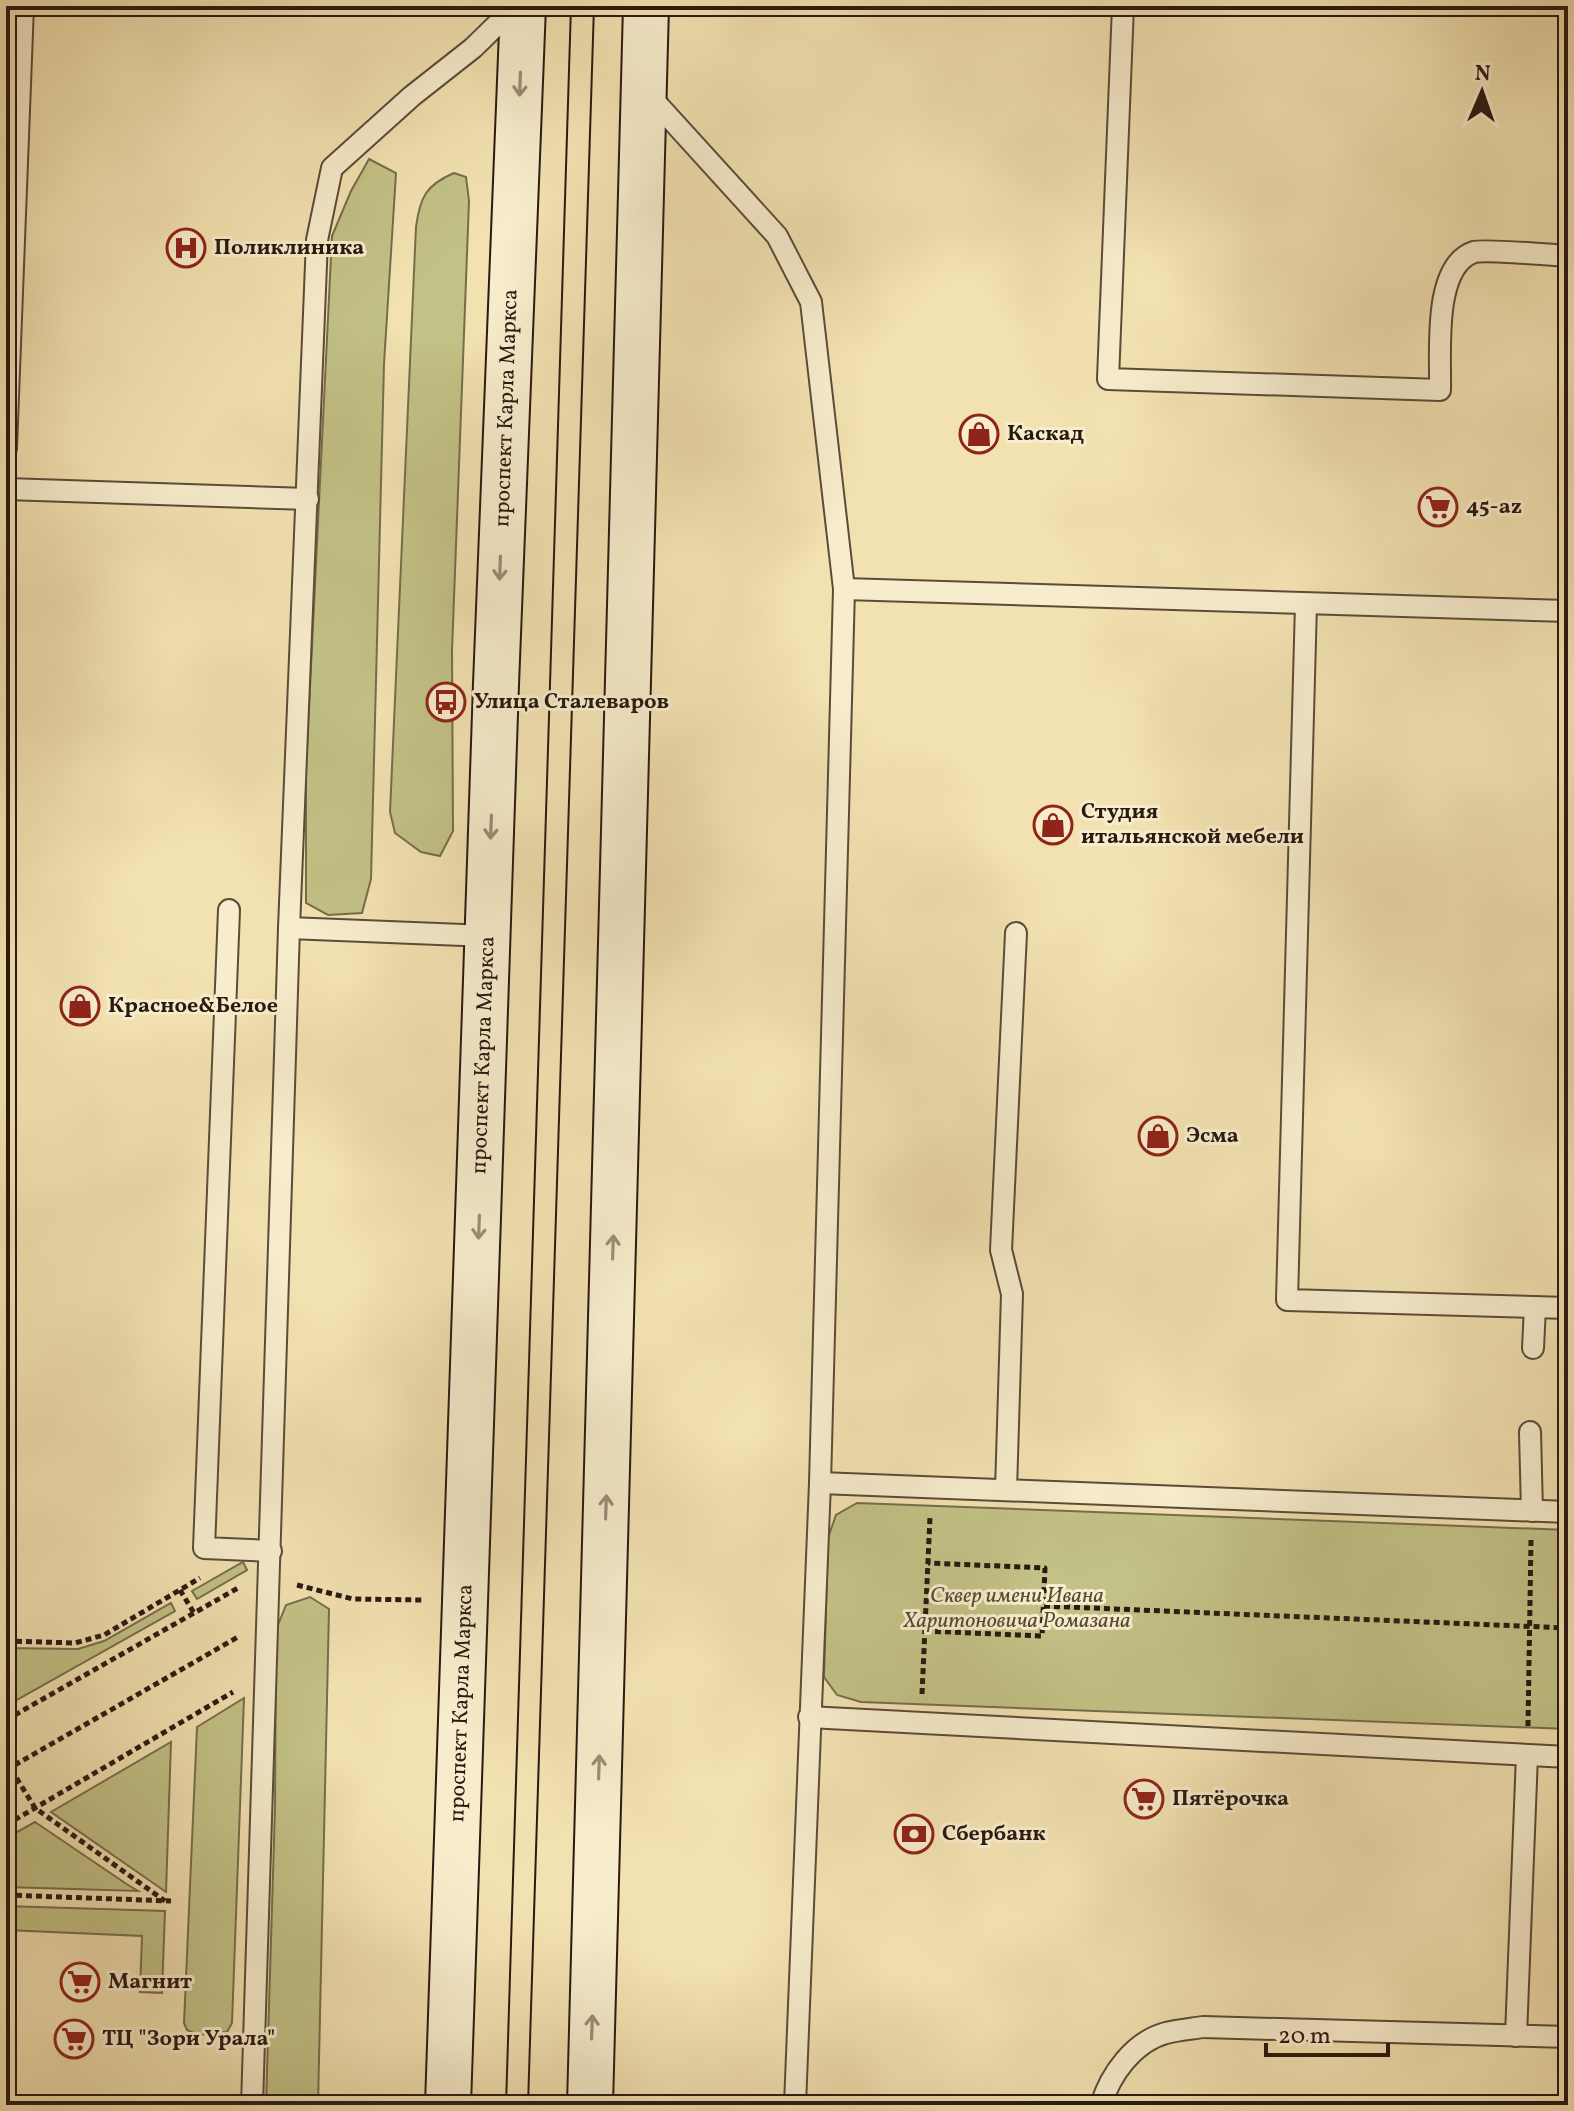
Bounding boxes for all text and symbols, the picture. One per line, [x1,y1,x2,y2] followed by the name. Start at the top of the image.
[1442,52,1522,132] north arrow
[1474,59,1491,90] text: N
[512,70,527,97] one-way arrow
[165,227,207,269] hospital icon: Поликлиника
[214,233,364,264] place label: Поликлиника
[487,288,527,528] street label: проспект Карла Маркса
[958,413,1000,455] shop icon: Каскад
[1007,419,1084,450] place label: Каскад
[1417,486,1459,528] supermarket icon: 45-az
[1466,492,1522,523] place label: 45-az
[493,554,508,581] one-way arrow
[425,681,467,723] bus stop icon: Улица Сталеваров
[474,687,669,718] place label: Улица Сталеваров
[1081,797,1304,853] place label: Студия итальянской мебели
[1032,804,1074,846] shop icon: Студия итальянской мебели
[484,813,499,840] one-way arrow
[464,935,504,1175] street label: проспект Карла Маркса
[59,985,101,1027] shop icon: Красное&Белое
[108,991,278,1022] place label: Красное&Белое
[1137,1115,1179,1157] shop icon: Эсма
[1186,1121,1239,1152] place label: Эсма
[471,1213,486,1240] one-way arrow
[606,1234,621,1261] one-way arrow
[599,1494,614,1521] one-way arrow
[902,1581,1131,1637] park label: Сквер имени Ивана Харитоновича Ромазана
[442,1583,482,1823] street label: проспект Карла Маркса
[592,1754,607,1781] one-way arrow
[1123,1778,1165,1820] supermarket icon: Пятёрочка
[1172,1784,1289,1815] place label: Пятёрочка
[893,1813,935,1855] bank icon: Сбербанк
[942,1819,1046,1850] place label: Сбербанк
[59,1961,101,2003] supermarket icon: Магнит
[108,1967,192,1998] place label: Магнит
[1266,2007,1388,2057] scale bar
[584,2014,600,2041] one-way arrow
[53,2018,95,2060] supermarket icon: ТЦ "Зори Урала"
[1278,2020,1331,2054] text: 20 m
[102,2024,275,2055] place label: ТЦ "Зори Урала"

